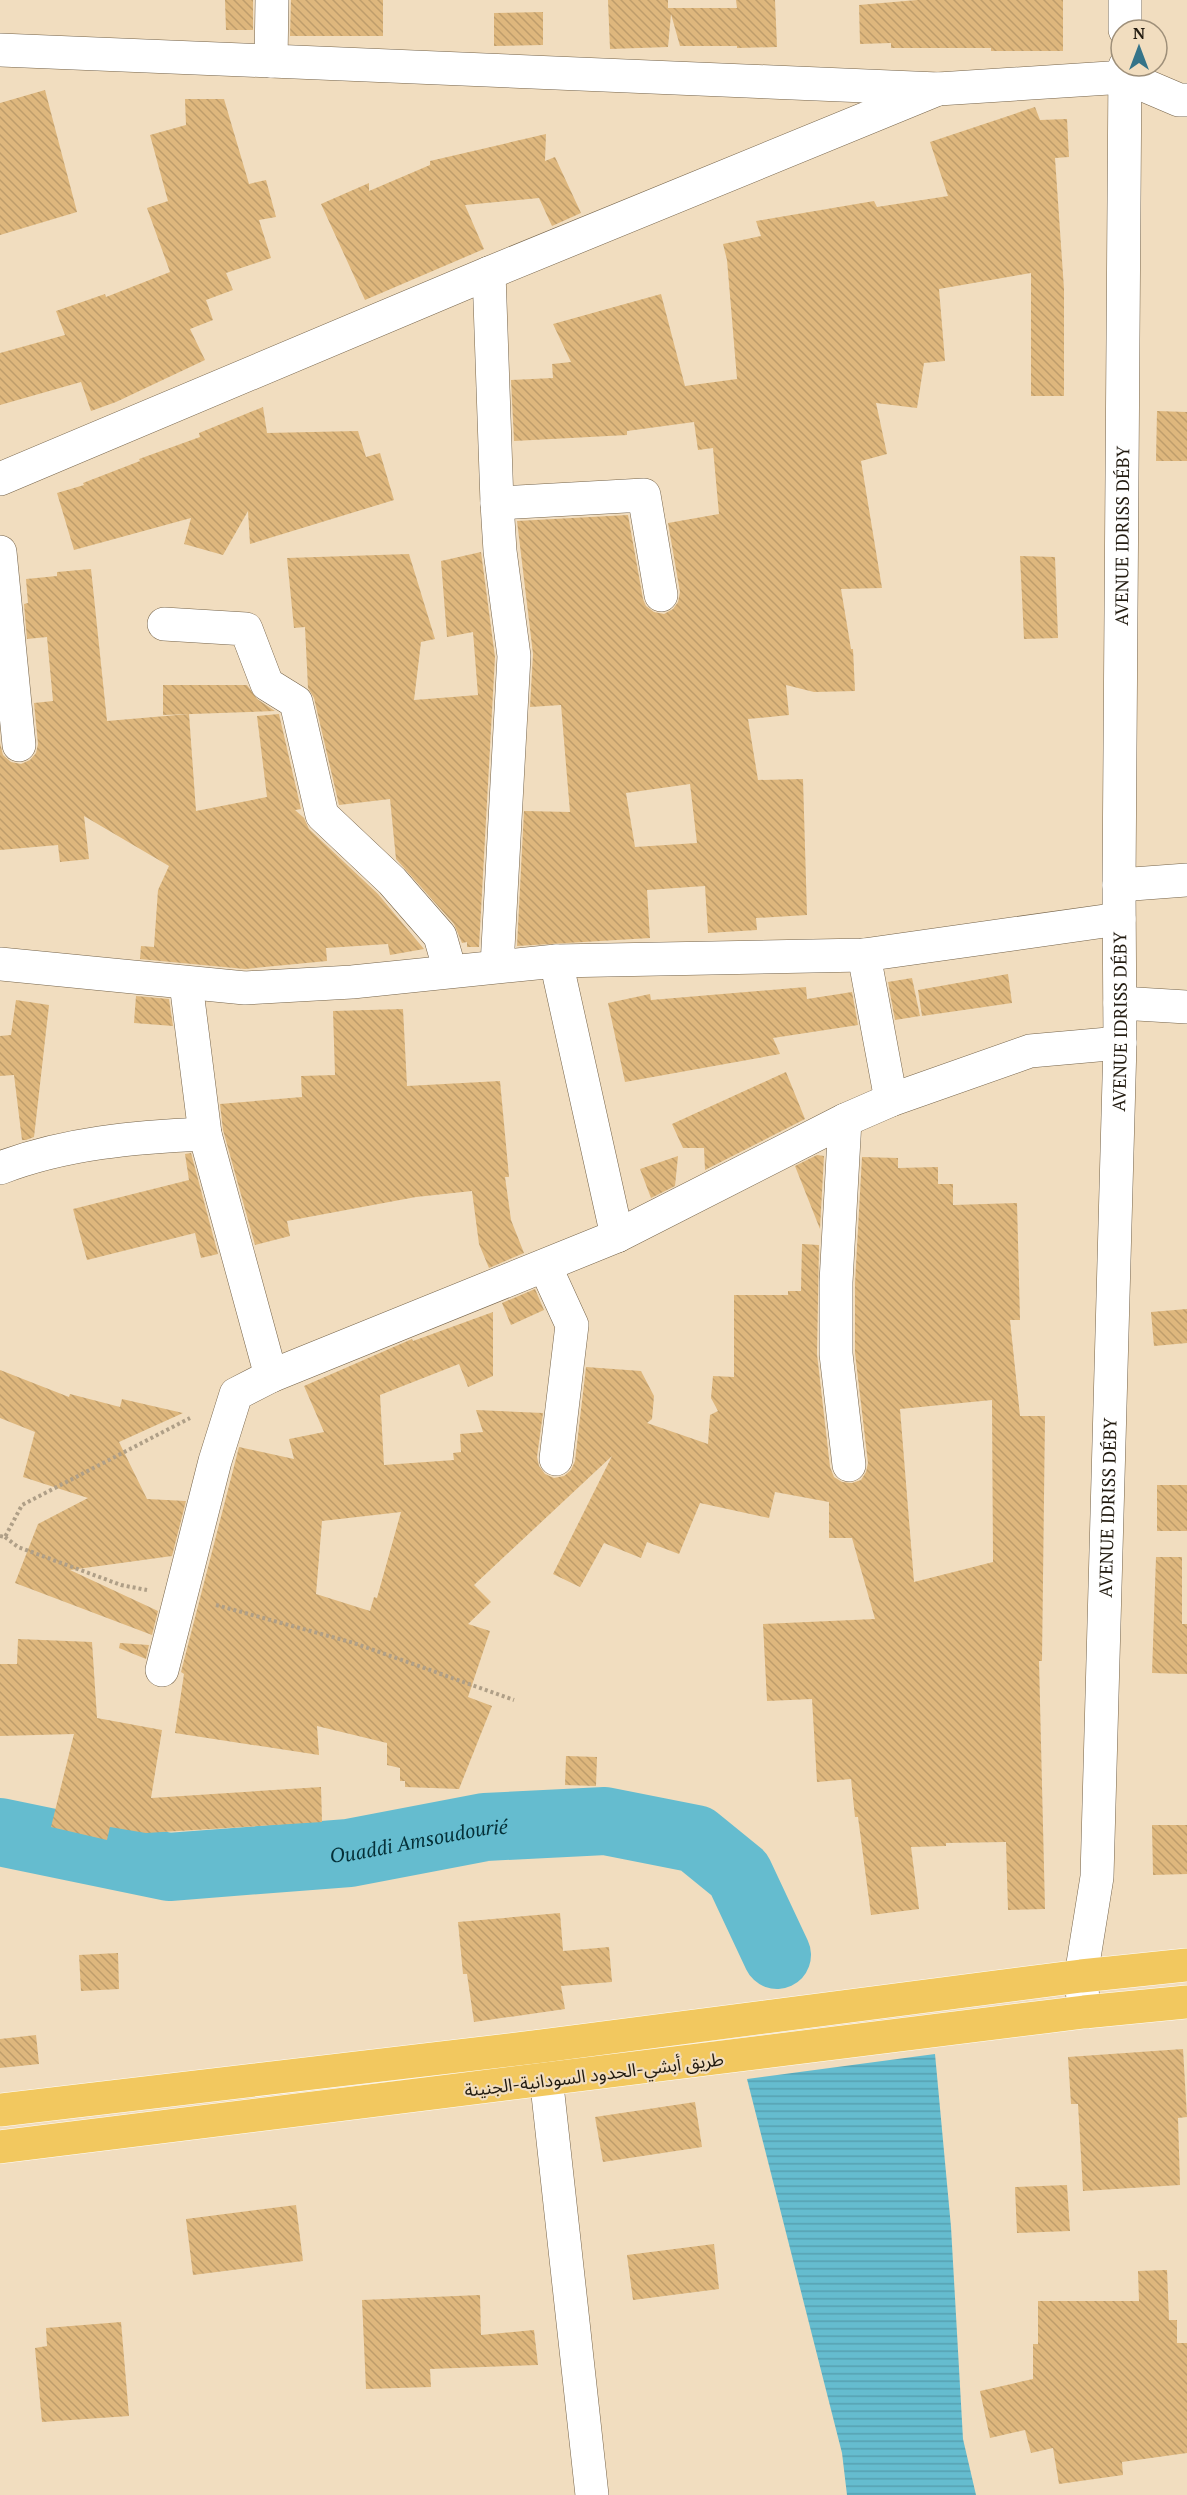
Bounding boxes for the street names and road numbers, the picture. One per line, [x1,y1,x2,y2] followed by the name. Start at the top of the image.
[1109,445,1134,626] street label: AVENUE IDRISS DÉBY
[1106,931,1132,1112] street label: AVENUE IDRISS DÉBY
[1093,1417,1122,1598] street label: AVENUE IDRISS DÉBY
[463,2046,725,2104] street label: طريق أبشي-الحدود السودانية-الجنينة

